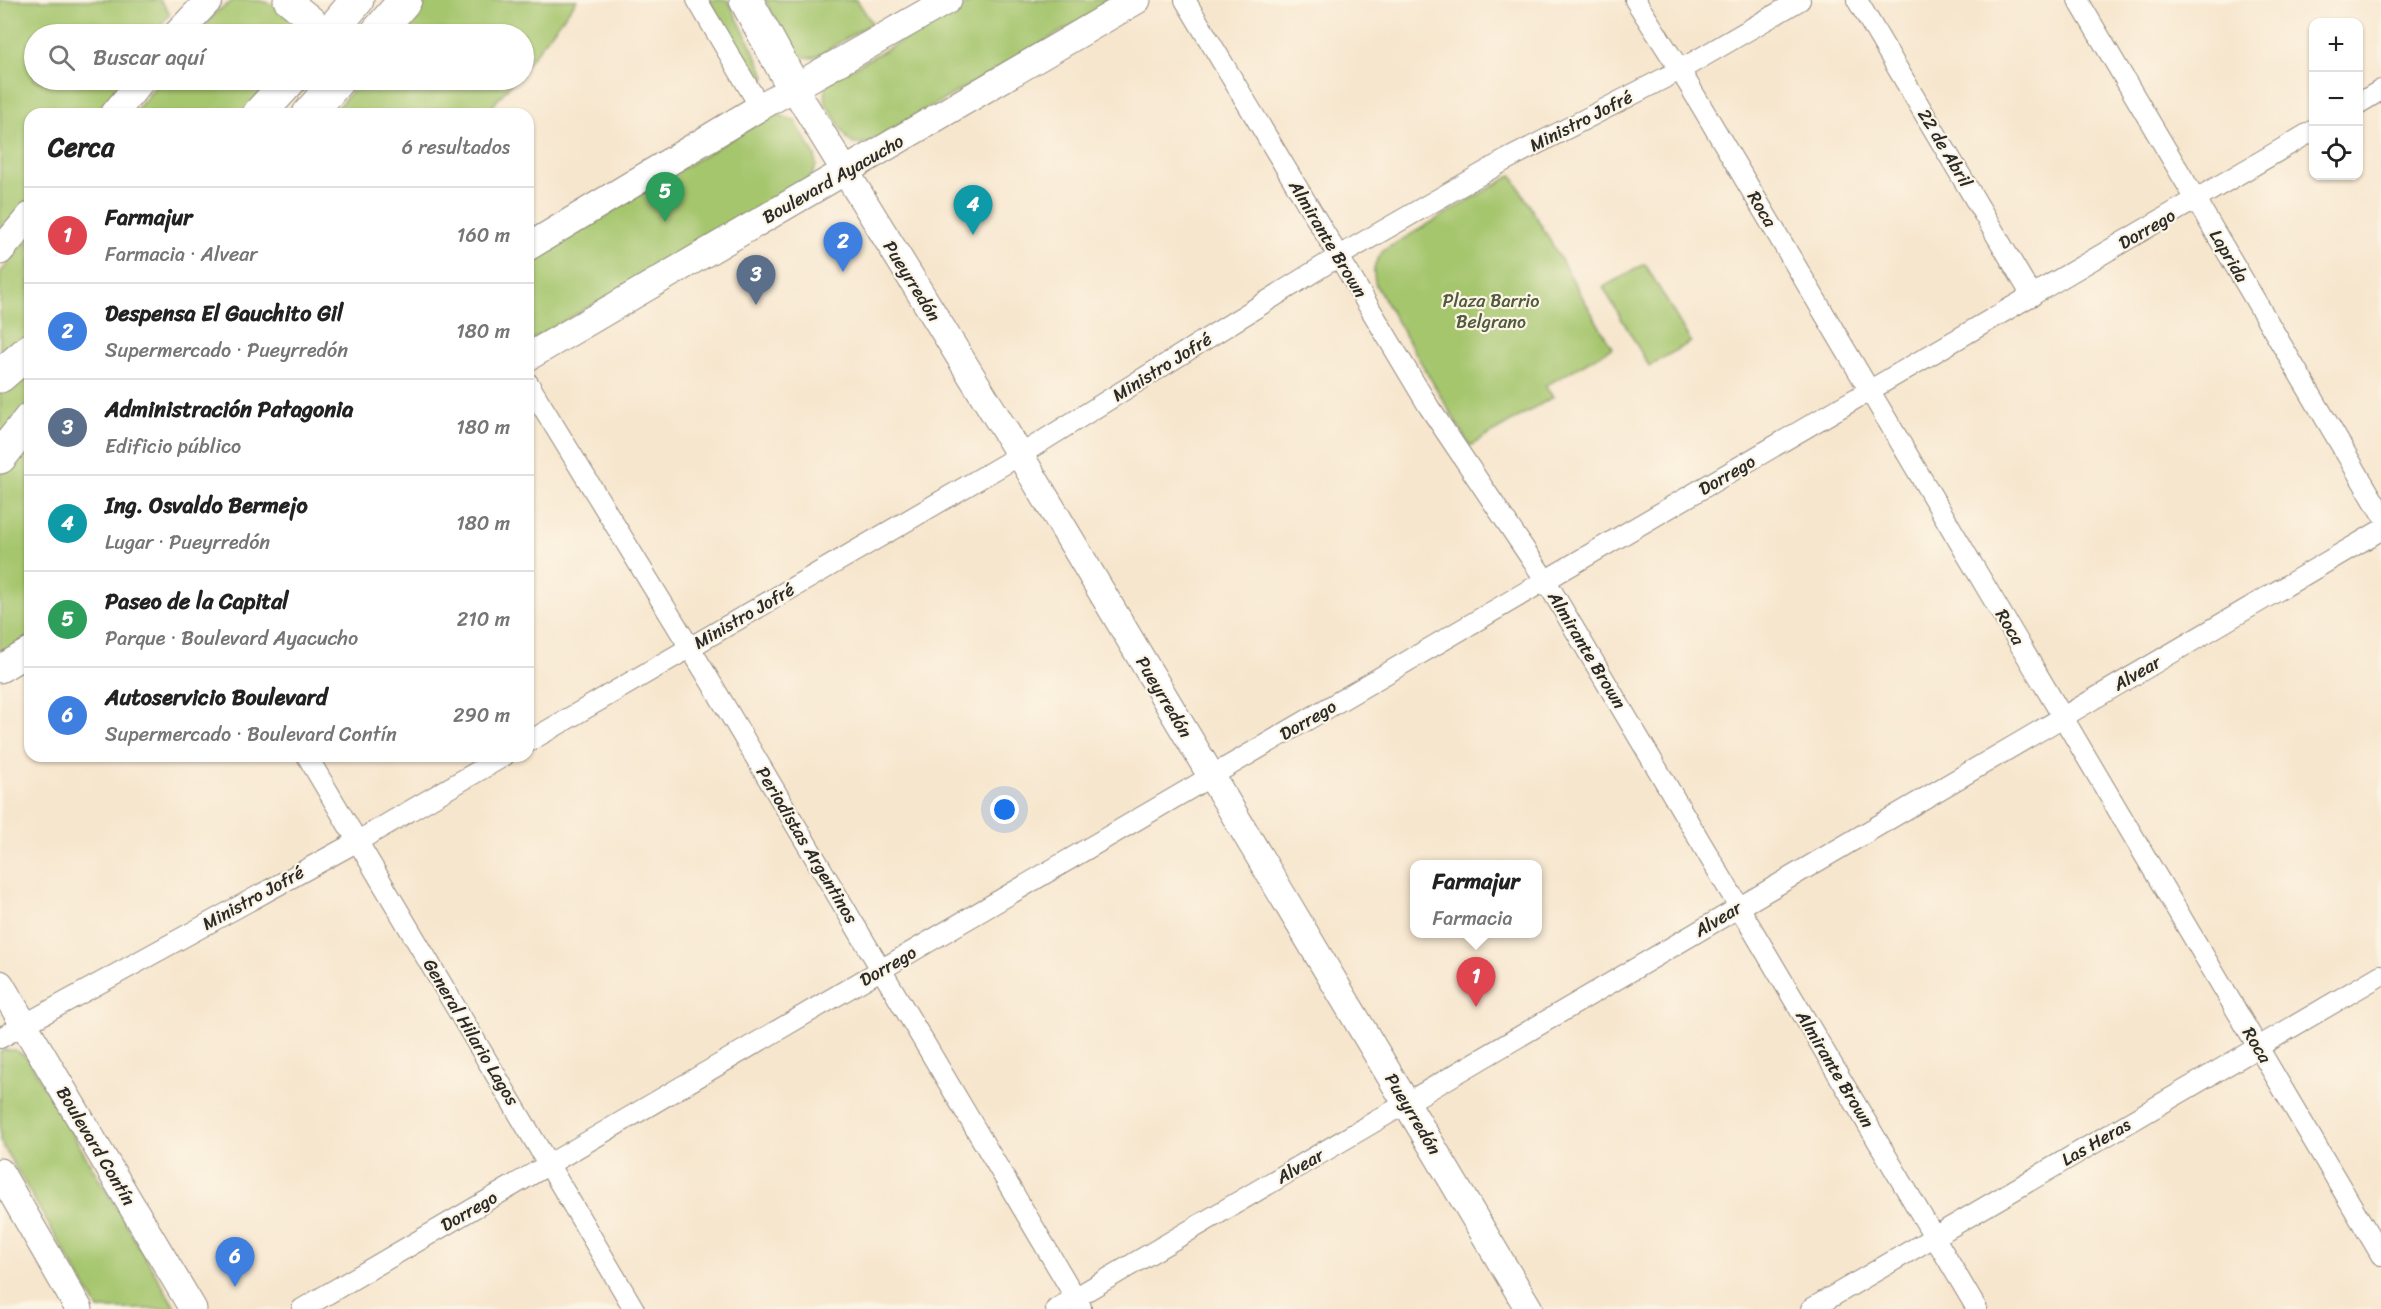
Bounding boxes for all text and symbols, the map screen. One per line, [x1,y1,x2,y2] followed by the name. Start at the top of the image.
[2309,18,2363,180] map controls
[2309,18,2363,72] button: +
[24,24,534,90] search box
[93,38,205,77] text: Buscar aquí
[45,41,78,74] icon: search
[2309,72,2363,126] button: −
[1523,81,1639,161] street label: Ministro Jofré
[1909,102,1982,195] street label: 22 de Abril
[48,124,114,170] text: Cerca
[756,125,910,233] street label: Boulevard Ayacucho
[2309,126,2363,180] button: locate
[402,130,510,165] text: 6 resultados
[646,172,684,222] pin: 5
[1279,173,1376,305] street label: Almirante Brown
[1738,184,1786,234] street label: Roca
[954,186,992,235] pin: 4
[105,198,192,237] text: Farmajur
[2112,200,2182,258] street label: Dorrego
[63,218,72,253] text: 1
[457,218,510,253] text: 160 m
[824,222,862,272] pin: 2
[2200,223,2258,289] street label: Laprida
[874,234,950,328] street label: Pueyrredón
[105,237,257,272] text: Farmacia · Alvear
[736,256,776,305] pin: 3
[1443,285,1539,338] park label: Plaza Barrio Belgrano
[105,294,343,333] text: Despensa El Gauchito Gil
[62,314,73,349] text: 2
[456,314,510,349] text: 180 m
[1106,324,1218,410] street label: Ministro Jofré
[105,333,348,368] text: Supermercado · Pueyrredón
[105,390,353,429] text: Administración Patagonia
[62,410,73,445] text: 3
[456,410,510,445] text: 180 m
[105,429,241,464] text: Edificio público
[1692,446,1762,504] street label: Dorrego
[105,486,308,525] text: Ing. Osvaldo Bermejo
[61,506,74,541] text: 4
[456,506,510,541] text: 180 m
[105,525,270,560] text: Lugar · Pueyrredón
[687,574,801,658] street label: Ministro Jofré
[105,582,288,621] text: Paseo de la Capital
[1538,584,1635,716] street label: Almirante Brown
[61,602,74,637] text: 5
[457,602,510,637] text: 210 m
[1986,602,2034,652] street label: Roca
[105,621,358,656] text: Parque · Boulevard Ayacucho
[2106,646,2168,700] street label: Alvear
[1127,650,1201,744] street label: Pueyrredón
[105,678,327,717] text: Autoservicio Boulevard
[1273,691,1343,749] street label: Dorrego
[62,698,73,733] text: 6
[453,698,510,733] text: 290 m
[105,717,397,752] text: Supermercado · Boulevard Contín
[747,760,867,931] street label: Periodistas Argentinos
[990,795,1019,824] your location
[196,857,310,939] street label: Ministro Jofré
[1410,860,1542,938] popup
[1432,862,1520,901] text: Farmajur
[1687,891,1749,946] street label: Alvear
[1432,901,1512,936] text: Farmacia
[853,937,923,995] street label: Dorrego
[414,952,528,1113] street label: General Hilario Lagos
[1456,958,1496,1007] pin: 1
[1786,1003,1883,1135] street label: Almirante Brown
[2233,1020,2281,1070] street label: Roca
[1376,1067,1450,1161] street label: Pueyrredón
[48,1080,145,1212] street label: Boulevard Contín
[2055,1109,2137,1175] street label: Las Heras
[1269,1139,1331,1193] street label: Alvear
[434,1182,504,1240] street label: Dorrego
[216,1238,254,1287] pin: 6

